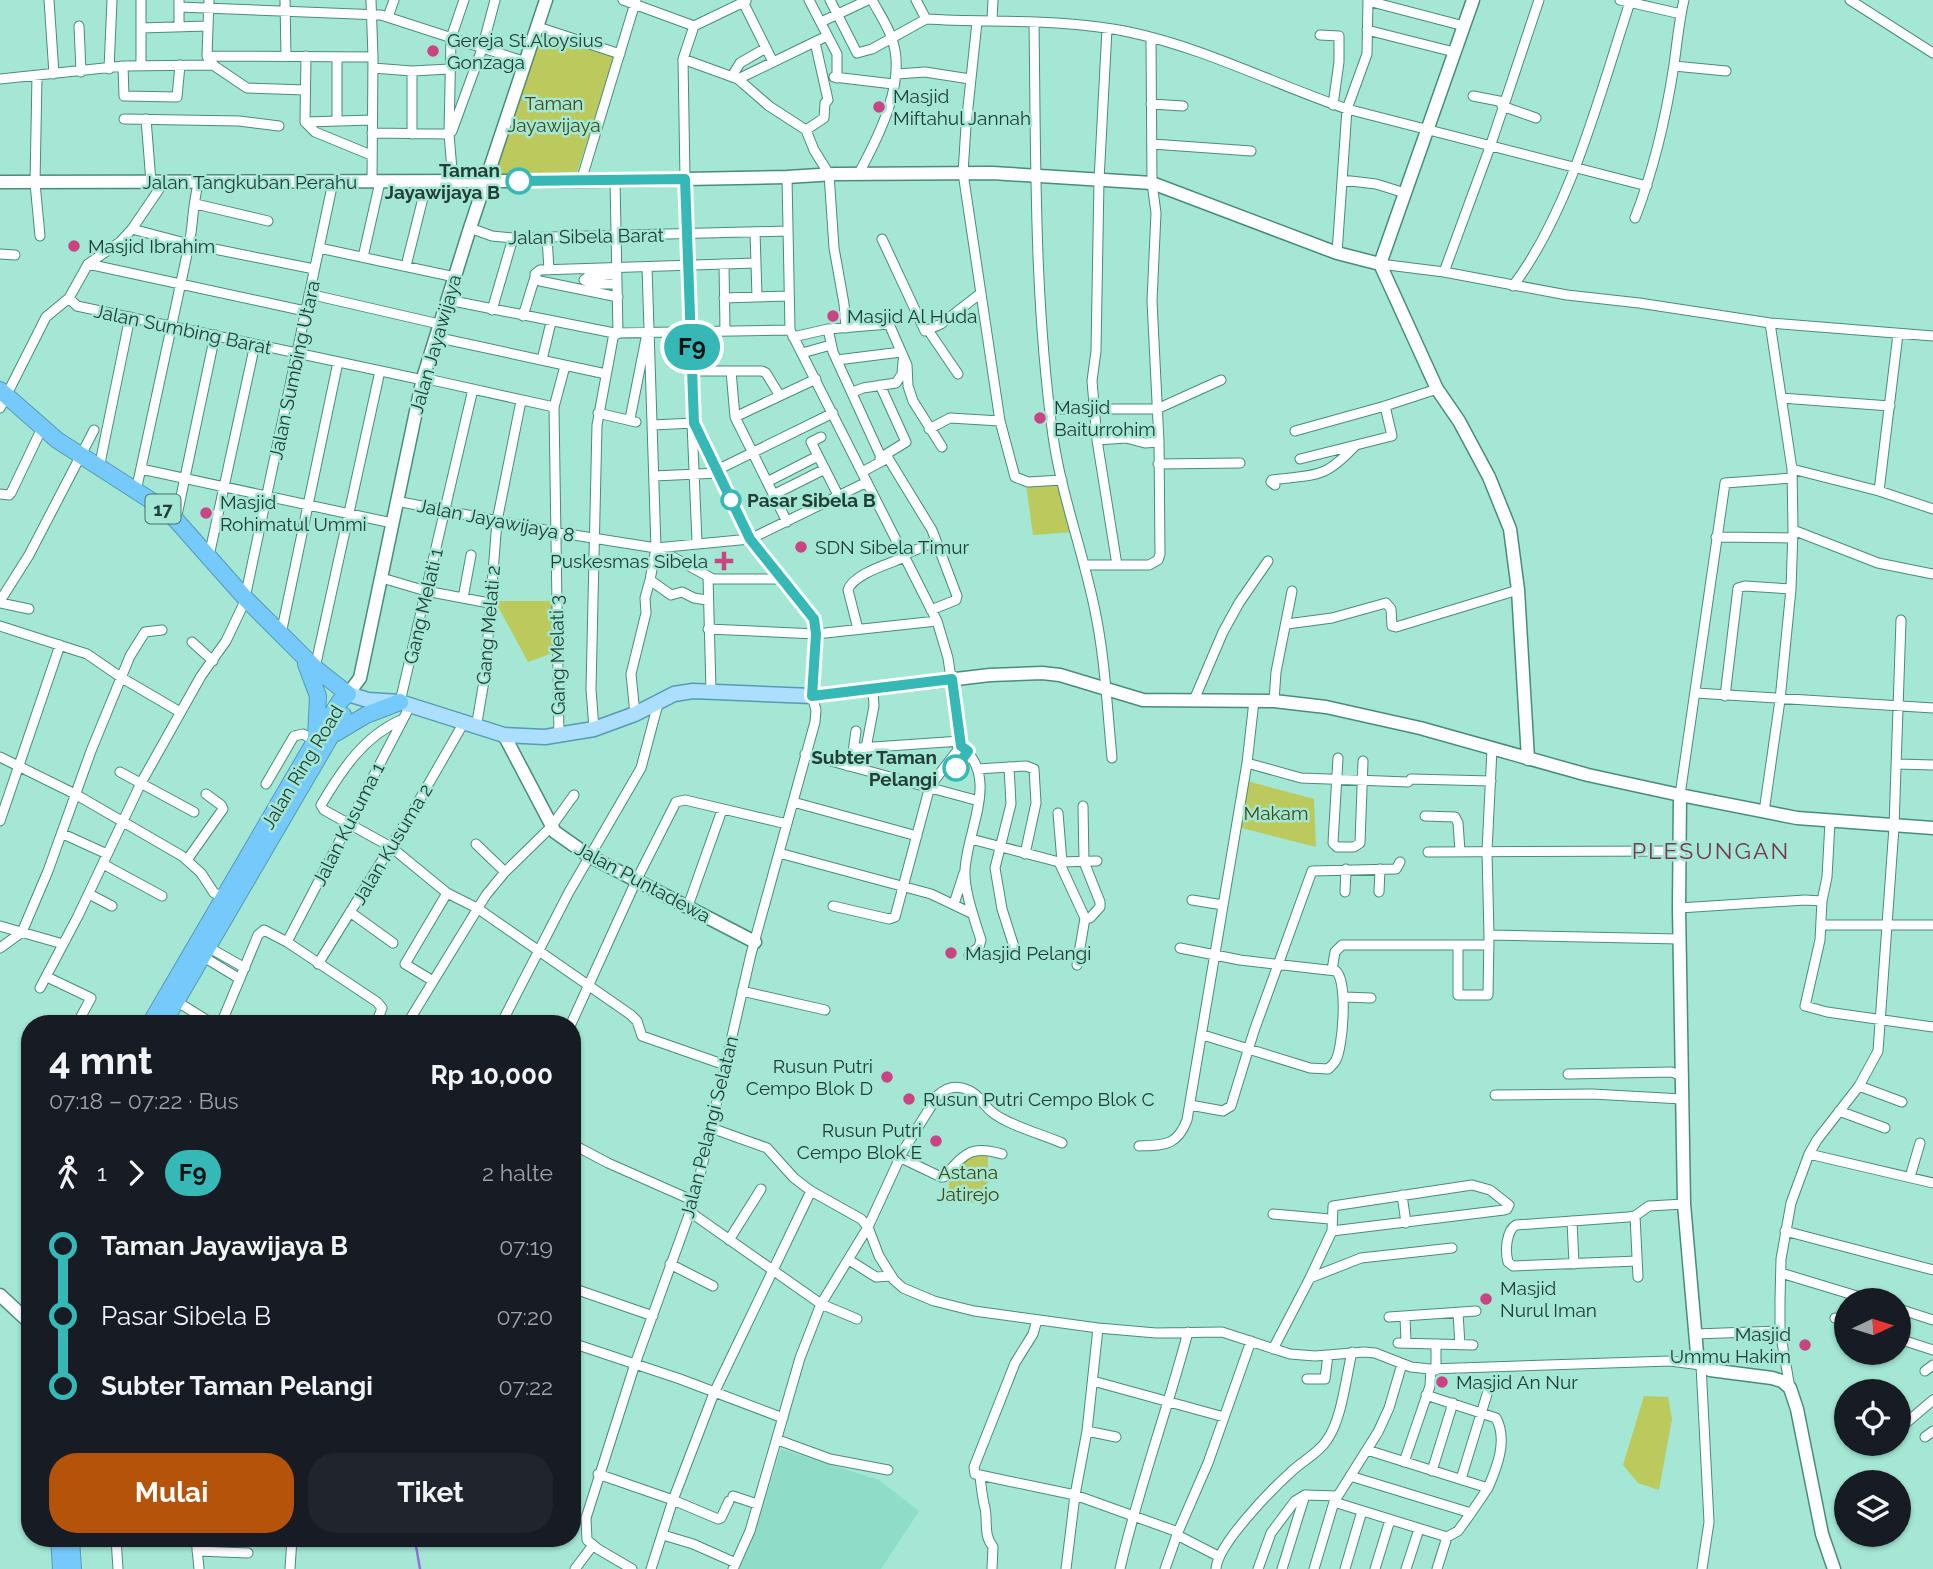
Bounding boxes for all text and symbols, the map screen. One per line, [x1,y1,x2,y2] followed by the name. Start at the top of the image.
[447,29,603,73] place label: Gereja St.Aloysius Gonzaga
[425,43,441,59] marker: Gereja St.Aloysius Gonzaga
[893,85,1031,129] place label: Masjid Miftahul Jannah
[507,92,601,136] park label: Taman Jayawijaya
[871,99,887,115] marker: Masjid Miftahul Jannah
[385,159,500,203] place label: Taman Jayawijaya B
[506,168,532,194] marker: Taman Jayawijaya B
[143,171,357,193] street label: Jalan Tangkuban Perahu
[508,224,665,248] street label: Jalan Sibela Barat
[88,235,215,257] place label: Masjid Ibrahim
[66,238,82,254] marker: Masjid Ibrahim
[405,272,465,416] street label: Jalan Jayawijaya
[264,278,324,462] street label: Jalan Sumbing Utara
[92,299,274,359] street label: Jalan Sumbing Barat
[847,305,977,327] place label: Masjid Al Huda
[825,308,841,324] marker: Masjid Al Huda
[660,324,724,370] line badge: F9
[678,332,706,361] text: F9
[1054,396,1156,440] place label: Masjid Baiturrohim
[1032,410,1048,426] marker: Masjid Baiturrohim
[747,489,876,511] place label: Pasar Sibela B
[721,490,741,510] marker: Pasar Sibela B
[220,491,367,535] place label: Masjid Rohimatul Ummi
[146,494,180,524] road number: 17
[415,494,577,546] street label: Jalan Jayawijaya 8
[198,505,214,521] marker: Masjid Rohimatul Ummi
[815,536,969,558] place label: SDN Sibela Timur
[793,539,809,555] marker: SDN Sibela Timur
[399,546,447,666] street label: Gang Melati 1
[550,550,708,572] place label: Puskesmas Sibela
[714,551,734,571] marker: Puskesmas Sibela
[472,564,504,686] street label: Gang Melati 2
[545,595,569,715] street label: Gang Melati 3
[256,701,348,833] street label: Jalan Ring Road
[811,746,937,790] place label: Subter Taman Pelangi
[943,755,969,781] marker: Subter Taman Pelangi
[308,759,388,889] street label: Jalan Kusuma 1
[347,780,437,908] street label: Jalan Kusuma 2
[1244,802,1308,824] park label: Makam
[572,837,714,927] street label: Jalan Puntadewa
[1632,837,1790,864] district label: PLESUNGAN
[965,942,1091,964] place label: Masjid Pelangi
[943,945,959,961] marker: Masjid Pelangi
[676,1034,742,1220] street label: Jalan Pelangi Selatan
[49,1038,153,1083] text: 4 mnt
[746,1055,873,1099] place label: Rusun Putri Cempo Blok D
[430,1060,553,1090] text: Rp 10,000
[879,1069,895,1085] marker: Rusun Putri Cempo Blok D
[49,1087,239,1114] text: 07:18 – 07:22 · Bus
[923,1088,1155,1110] place label: Rusun Putri Cempo Blok C
[901,1091,917,1107] marker: Rusun Putri Cempo Blok C
[797,1119,922,1163] place label: Rusun Putri Cempo Blok E
[928,1133,944,1149] marker: Rusun Putri Cempo Blok E
[49,1154,87,1192] icon: walk
[117,1154,155,1192] icon: forward
[179,1158,207,1187] text: F9
[97,1159,107,1186] text: 1
[482,1159,553,1186] text: 2 halte
[937,1161,999,1205] park label: Astana Jatirejo
[101,1231,348,1261] text: Taman Jayawijaya B
[499,1233,553,1260] text: 07:19
[1500,1277,1597,1321] place label: Masjid Nurul Iman
[1834,1288,1911,1365] north arrow
[1834,1288,1911,1547] map controls
[1478,1291,1494,1307] marker: Masjid Nurul Iman
[101,1301,271,1331] text: Pasar Sibela B
[496,1303,553,1330] text: 07:20
[1670,1323,1791,1367] place label: Masjid Ummu Hakim
[1797,1337,1813,1353] marker: Masjid Ummu Hakim
[101,1371,373,1401] text: Subter Taman Pelangi
[1456,1371,1578,1393] place label: Masjid An Nur
[498,1373,553,1400] text: 07:22
[1434,1374,1450,1390] marker: Masjid An Nur
[1834,1379,1911,1456] button: locate
[49,1453,294,1533] button: Mulai
[308,1453,553,1533] button: Tiket
[1834,1470,1911,1547] button: layers

